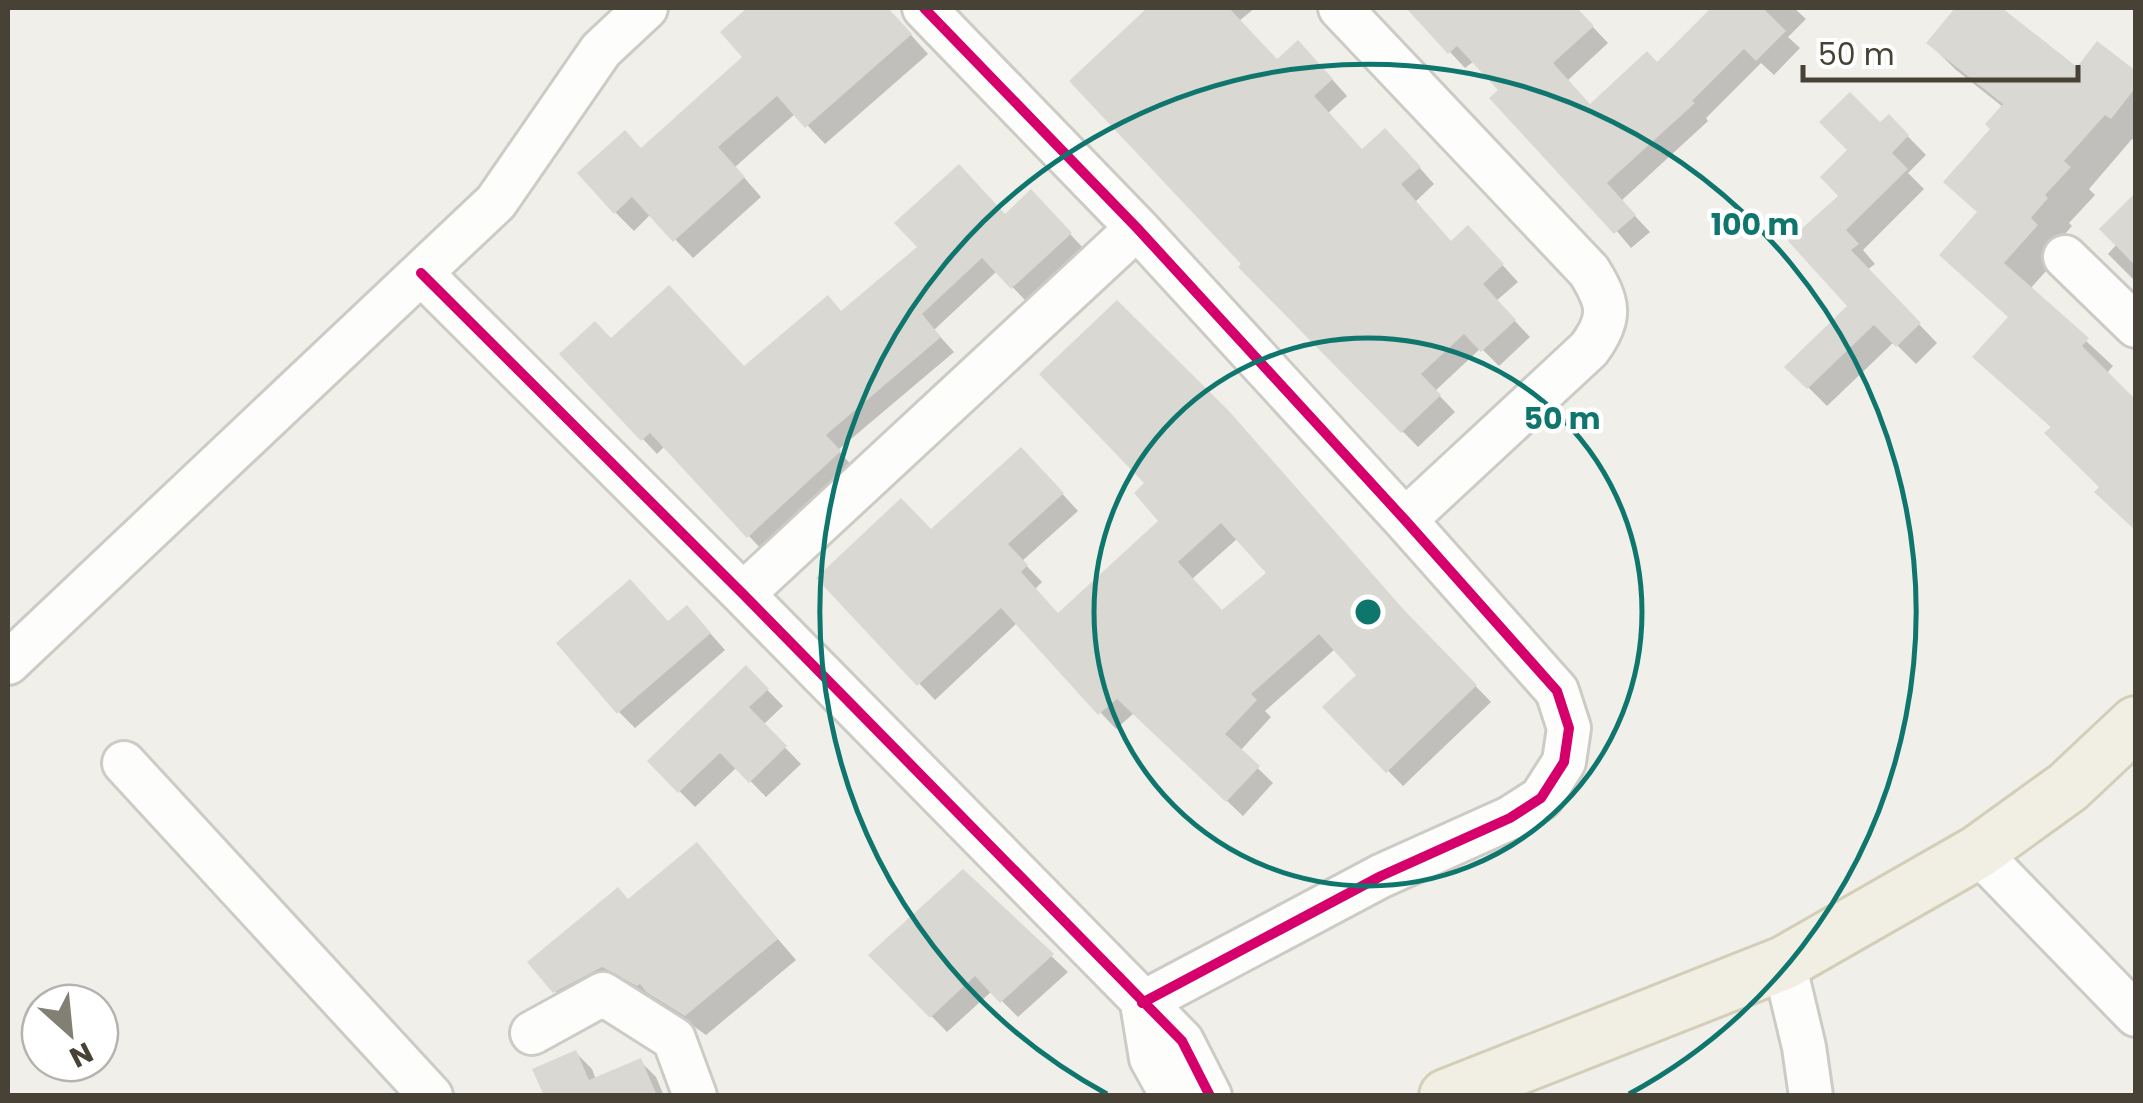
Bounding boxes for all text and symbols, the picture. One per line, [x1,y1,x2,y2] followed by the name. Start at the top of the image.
[1803,20,2078,82] scale bar
[1818,33,1895,76] text: 50 m
[1711,203,1799,246] text: 100 m
[1523,397,1601,440] text: 50 m
[1350,594,1386,630] centre of rings
[20,983,120,1083] north arrow
[63,1033,99,1077] text: N

